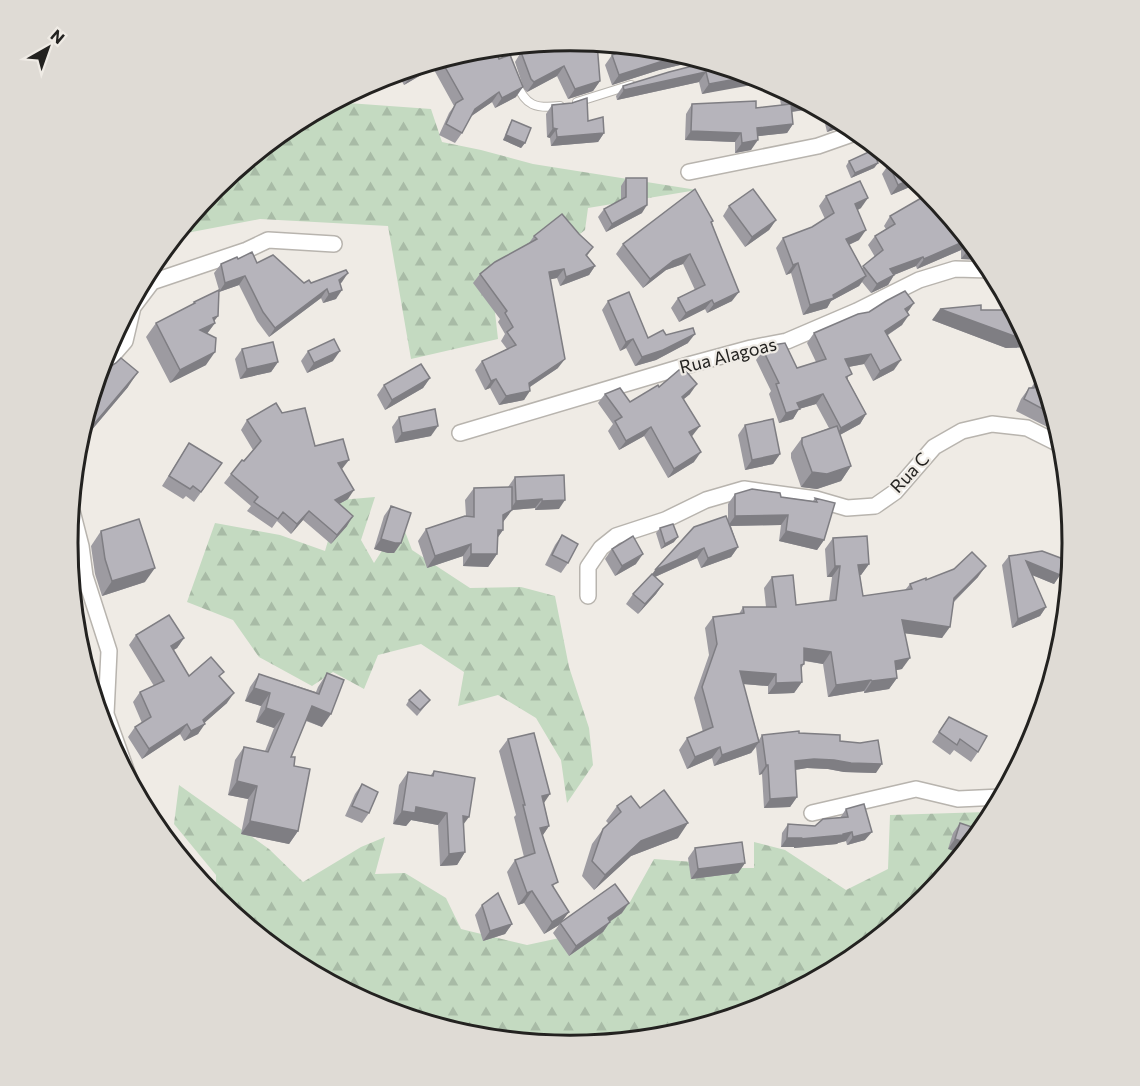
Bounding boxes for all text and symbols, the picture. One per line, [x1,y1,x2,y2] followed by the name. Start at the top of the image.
[18,18,78,78] north arrow
[47,25,69,47] text: N
[677,332,779,378] street label: Rua Alagoas
[885,448,933,497] street label: Rua C

